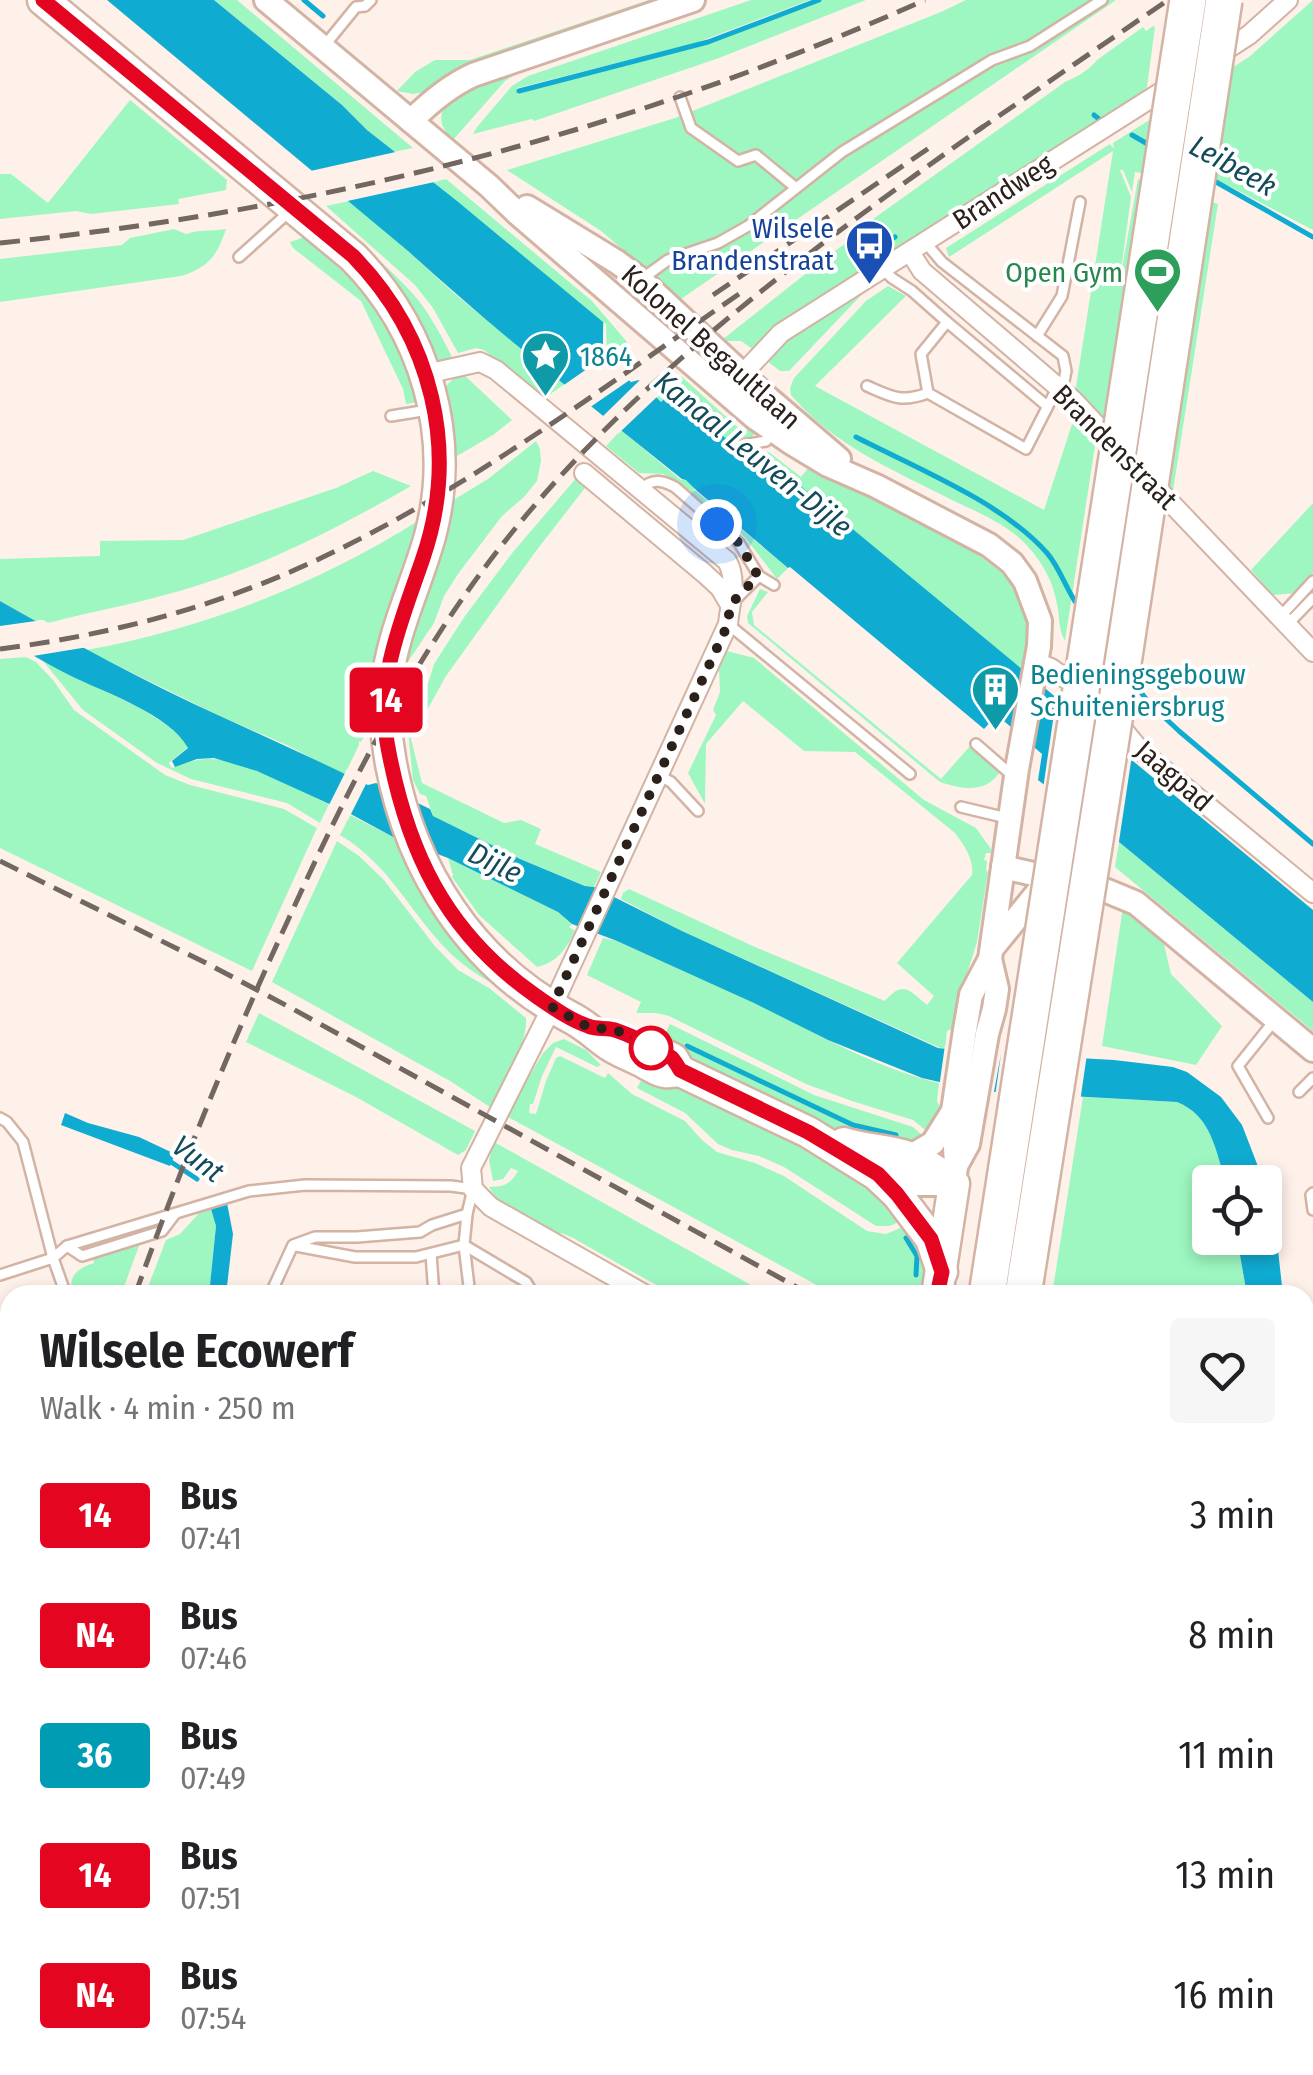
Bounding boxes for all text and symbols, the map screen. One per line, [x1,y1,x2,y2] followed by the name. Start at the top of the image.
[1183,128,1283,204] water label: Leibeek
[947,147,1060,237] street label: Brandweg
[671,212,835,277] place label: Wilsele Brandenstraat
[843,218,895,286] bus stop icon: Wilsele Brandenstraat
[1132,246,1184,314] sports icon: Open Gym
[1005,256,1123,289] place label: Open Gym
[615,258,807,436] street label: Kolonel Begaultlaan
[519,330,571,398] place icon: 1864
[580,340,632,373] place label: 1864
[647,363,859,545] water label: Kanaal Leuven-Dijle
[1046,378,1185,517] street label: Brandenstraat
[692,499,742,549] your location
[1030,658,1246,723] place label: Bedieningsgebouw Schuiteniersbrug
[969,664,1021,732] building icon: Bedieningsgebouw Schuiteniersbrug
[341,668,431,732] line badge: 14
[370,679,402,721] text: 14
[1129,734,1219,818] street label: Jaagpad
[463,835,527,891] water label: Dijle
[630,1027,672,1069] unlabelled marker
[165,1128,231,1190] water label: Vunt
[1192,1165,1282,1255] map controls
[1192,1165,1282,1255] button: locate
[1170,1318,1275,1423] button: heart
[40,1322,353,1380] text: Wilsele Ecowerf
[40,1389,296,1427] text: Walk · 4 min · 250 m
[180,1473,238,1519] text: Bus
[1190,1492,1275,1538] text: 3 min
[79,1494,111,1536] text: 14
[180,1519,242,1557] text: 07:41
[180,1593,238,1639] text: Bus
[1188,1612,1275,1658] text: 8 min
[76,1614,114,1656] text: N4
[180,1639,247,1677] text: 07:46
[180,1713,238,1759] text: Bus
[1178,1732,1275,1778] text: 11 min
[78,1734,112,1776] text: 36
[180,1759,246,1797] text: 07:49
[180,1833,238,1879] text: Bus
[1175,1852,1275,1898] text: 13 min
[79,1854,111,1896] text: 14
[180,1879,242,1917] text: 07:51
[180,1953,238,1999] text: Bus
[1174,1972,1275,2018] text: 16 min
[76,1974,114,2016] text: N4
[180,1999,246,2037] text: 07:54

